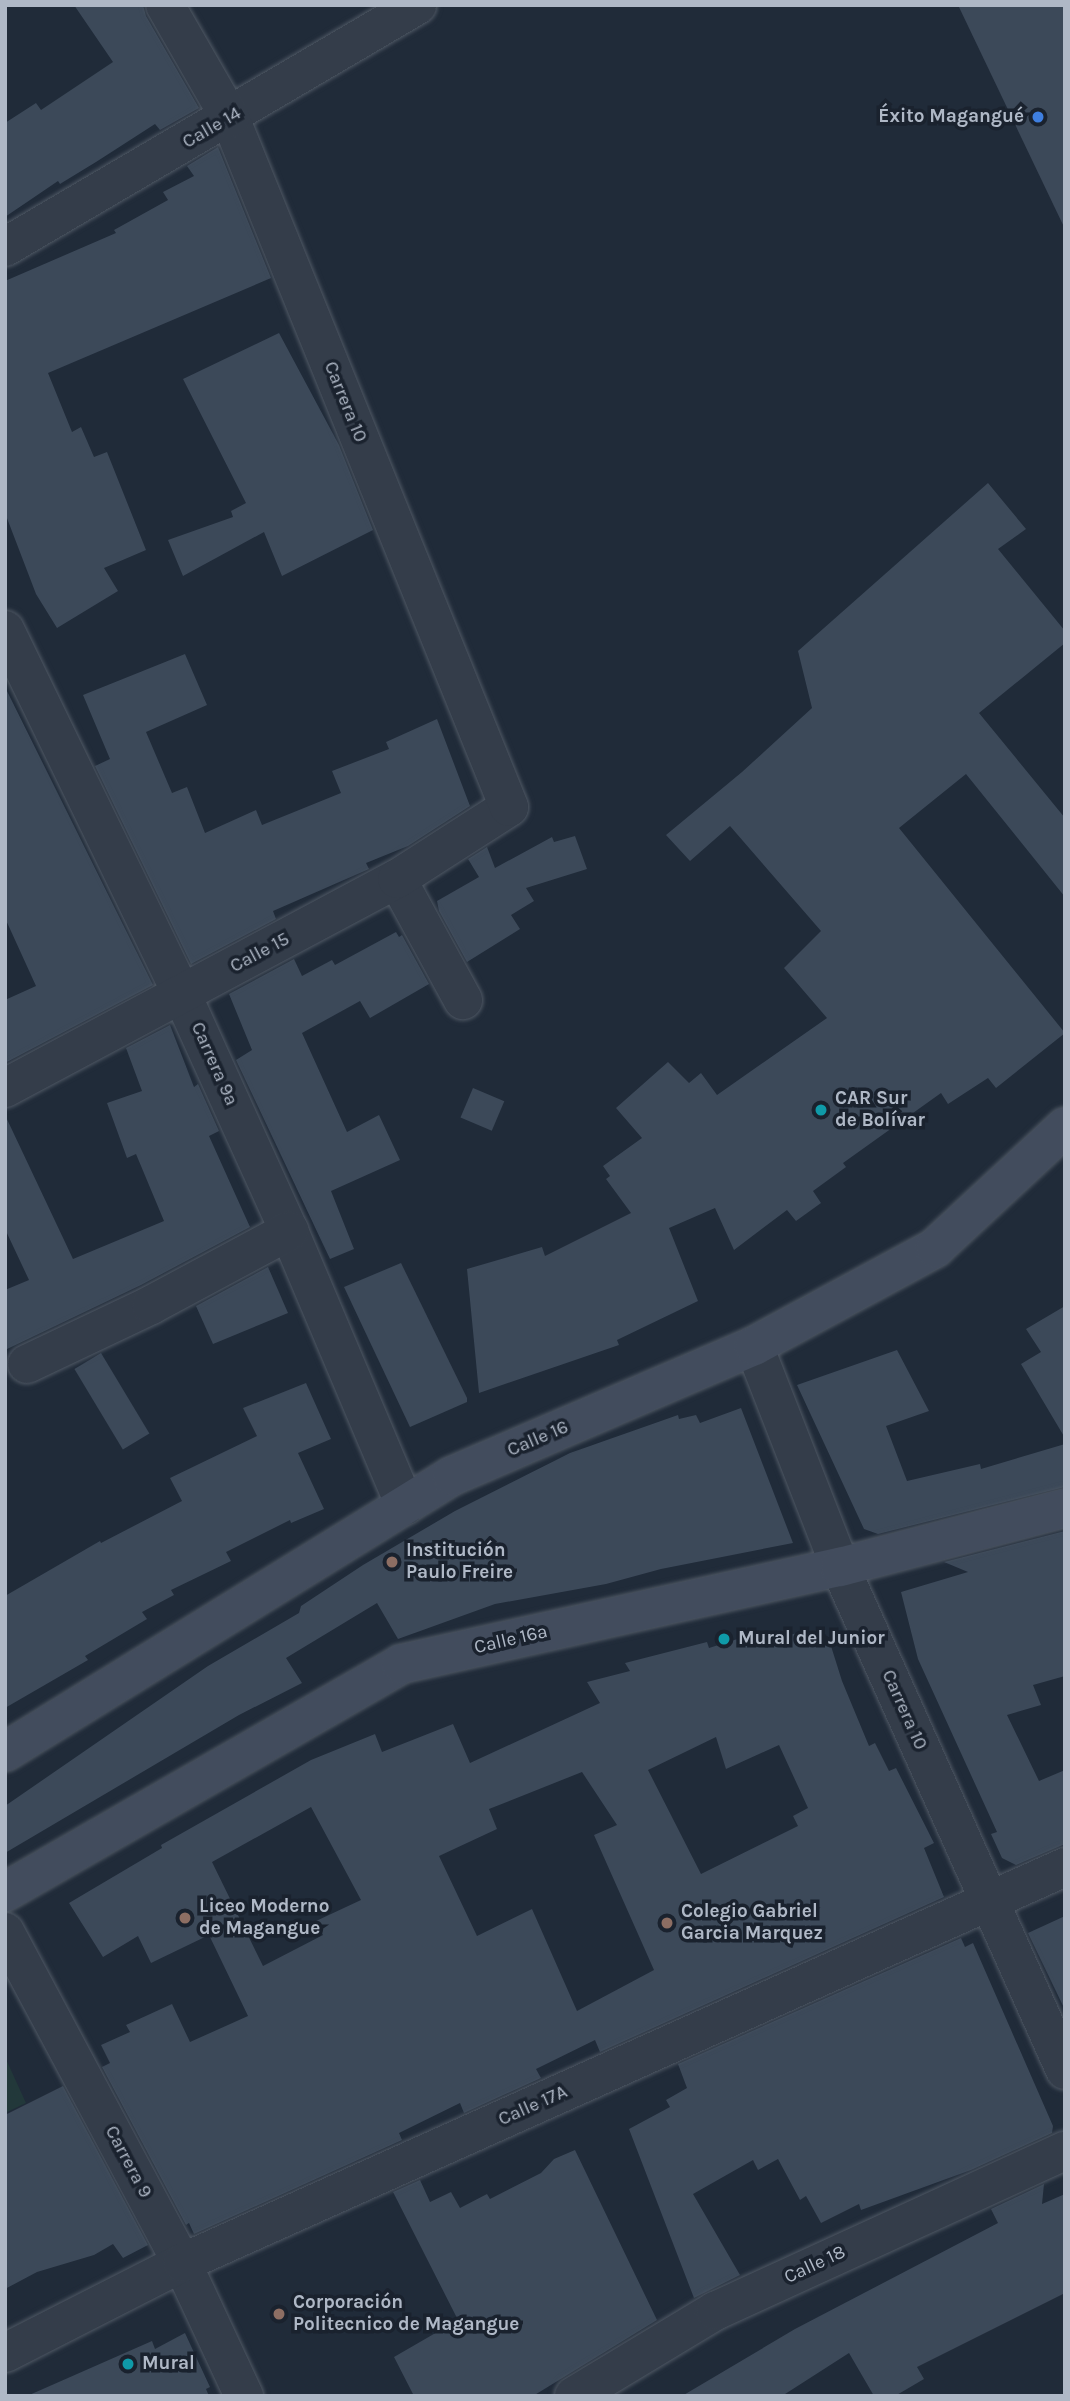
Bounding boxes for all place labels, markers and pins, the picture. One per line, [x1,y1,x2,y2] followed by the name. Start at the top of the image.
[878,106,1024,128] place label: Éxito Magangué
[1030,109,1046,125] marker: Éxito Magangué
[835,1088,925,1132] place label: CAR Sur de Bolívar
[813,1102,829,1118] marker: CAR Sur de Bolívar
[406,1540,513,1584] place label: Institución Paulo Freire
[384,1554,400,1570] marker: Institución Paulo Freire
[738,1628,885,1650] place label: Mural del Junior
[716,1631,732,1647] marker: Mural del Junior
[199,1896,329,1940] place label: Liceo Moderno de Magangue
[681,1901,823,1945] place label: Colegio Gabriel Garcia Marquez
[177,1910,193,1926] marker: Liceo Moderno de Magangue
[659,1915,675,1931] marker: Colegio Gabriel Garcia Marquez
[293,2292,519,2336] place label: Corporación Politecnico de Magangue
[271,2306,287,2322] marker: Corporación Politecnico de Magangue
[142,2353,195,2375] place label: Mural
[120,2356,136,2372] marker: Mural

